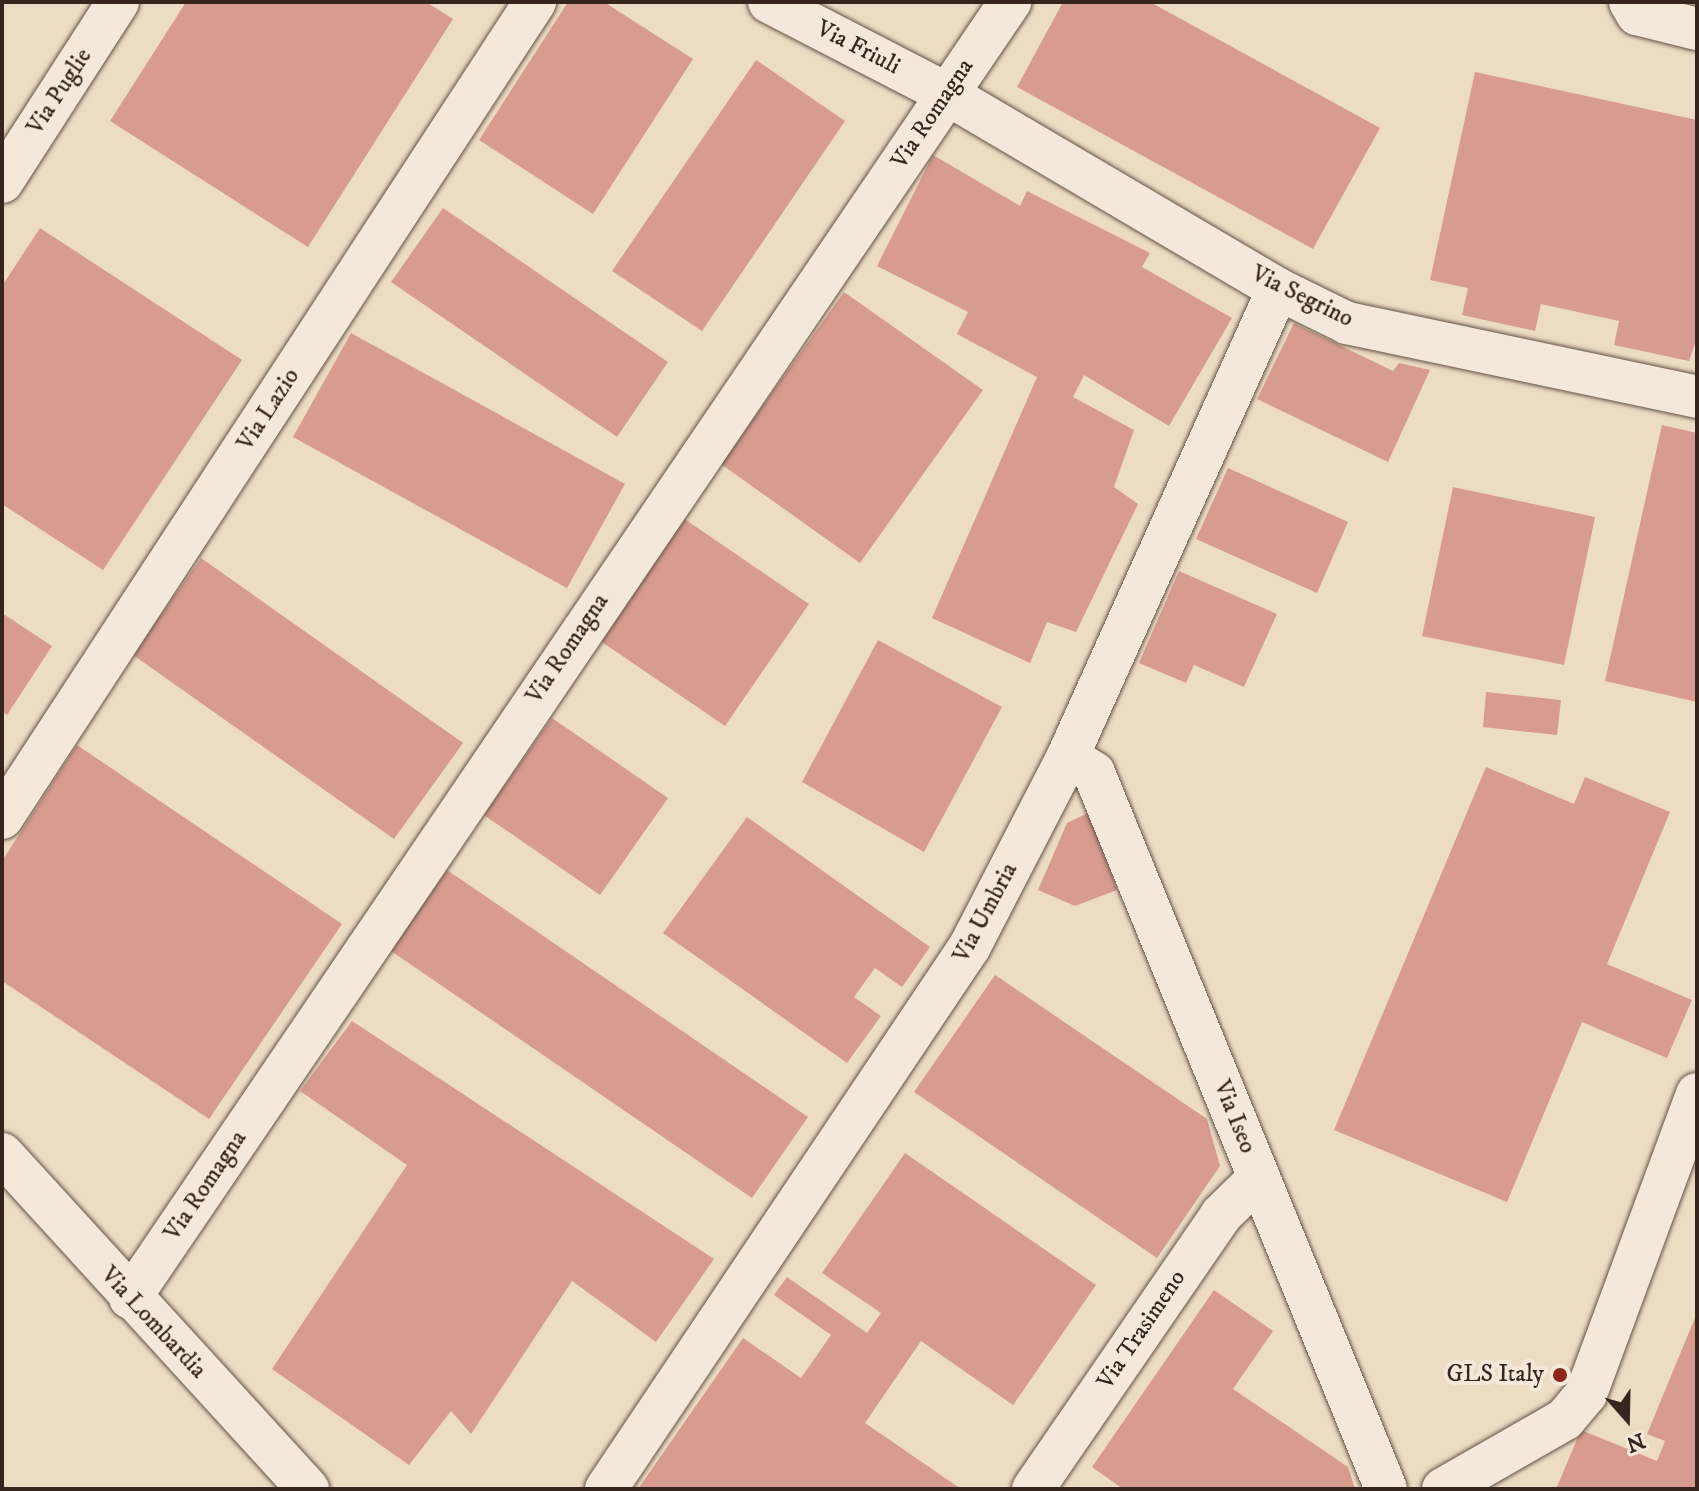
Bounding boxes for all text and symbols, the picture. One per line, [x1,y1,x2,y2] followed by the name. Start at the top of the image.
[811,15,905,81] street label: Via Friuli
[21,43,99,141] street label: Via Puglie
[886,53,980,175] street label: Via Romagna
[1246,260,1358,334] street label: Via Segrino
[232,363,306,457] street label: Via Lazio
[521,588,615,710] street label: Via Romagna
[948,858,1024,968] street label: Via Umbria
[1206,1076,1262,1158] street label: Via Iseo
[159,1125,253,1247] street label: Via Romagna
[94,1261,212,1385] street label: Via Lombardia
[1092,1265,1192,1395] street label: Via Trasimeno
[1447,1361,1544,1389] place label: GLS Italy
[1551,1366,1569,1384] marker: GLS Italy
[1587,1379,1667,1459] north arrow
[1622,1426,1648,1458] text: N

